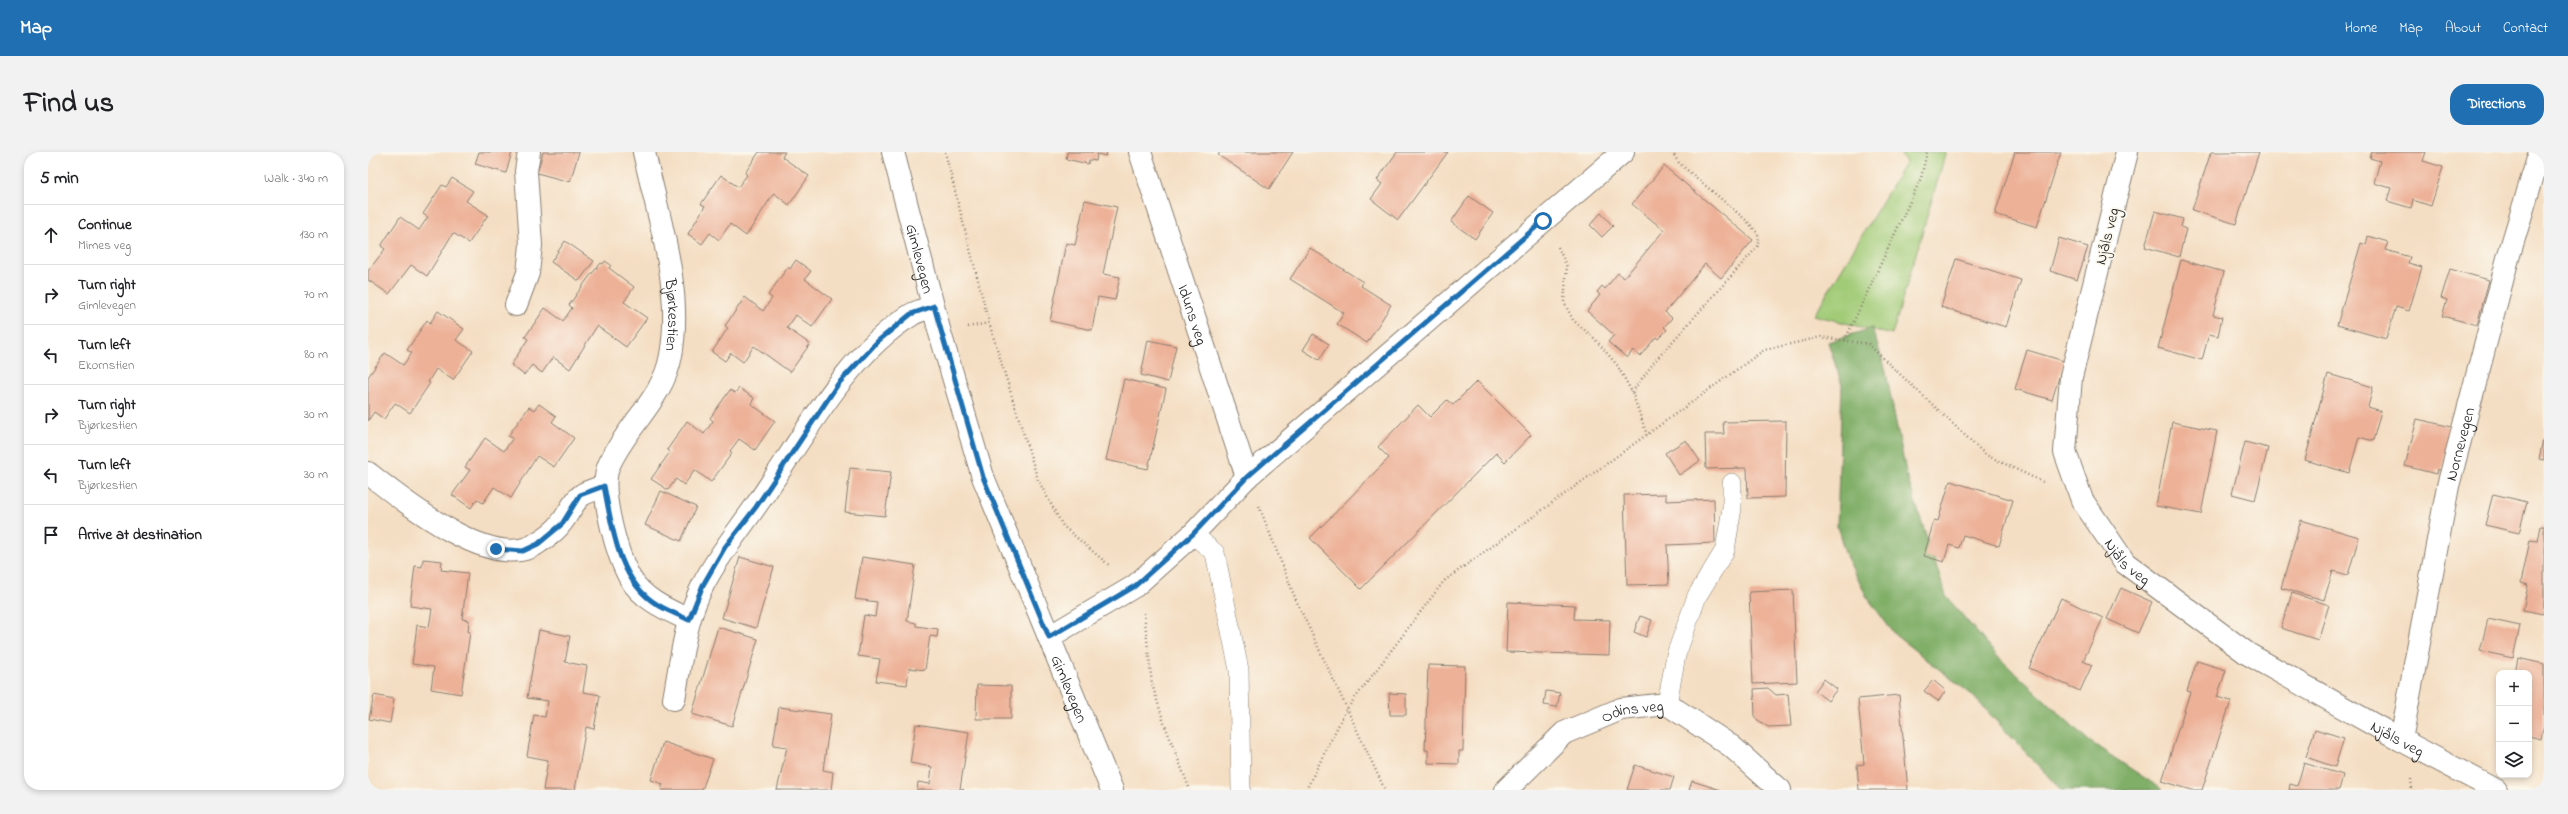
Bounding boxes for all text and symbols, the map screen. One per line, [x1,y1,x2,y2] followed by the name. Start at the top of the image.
[20,15,52,42] text: Map
[2345,18,2377,39] text: Home
[2399,18,2423,39] text: Map
[2445,18,2481,39] text: About
[2503,18,2548,39] text: Contact
[24,84,114,125] text: Find us
[2450,84,2544,125] button: Directions
[40,166,79,191] text: 5 min
[264,169,328,188] text: Walk · 340 m
[2089,206,2127,267] street label: Njåls veg
[1534,212,1552,230] route start
[78,214,132,236] text: Continue
[898,221,939,297] street label: Gimlevegen
[40,224,62,246] icon: ahead
[300,225,328,244] text: 130 m
[78,236,131,255] text: Mimes veg
[78,274,136,296] text: Turn right
[657,276,684,353] street label: Bjørkestien
[1170,281,1213,349] street label: Iduns veg
[40,284,62,306] icon: right
[304,285,328,304] text: 70 m
[78,296,136,315] text: Gimlevegen
[78,334,131,356] text: Turn left
[40,344,62,366] icon: left
[304,345,328,364] text: 80 m
[78,356,134,375] text: Ekornstien
[78,394,136,416] text: Turn right
[40,404,62,426] icon: right
[304,405,328,424] text: 30 m
[2440,405,2482,484] street label: Nornevegen
[78,416,137,435] text: Bjørkestien
[78,454,131,476] text: Turn left
[40,464,62,486] icon: left
[304,465,328,484] text: 30 m
[78,476,137,495] text: Bjørkestien
[40,524,62,546] icon: arrive
[78,524,202,546] text: Arrive at destination
[2098,534,2155,592] street label: Njåls veg
[487,540,505,558] route end
[1044,652,1093,727] street label: Gimlevegen
[2496,670,2532,778] map controls
[2496,670,2532,706] button: +
[1598,694,1665,730] street label: Odins veg
[2496,706,2532,742] button: −
[2366,715,2428,764] street label: Njåls veg
[2496,742,2532,778] button: layers

